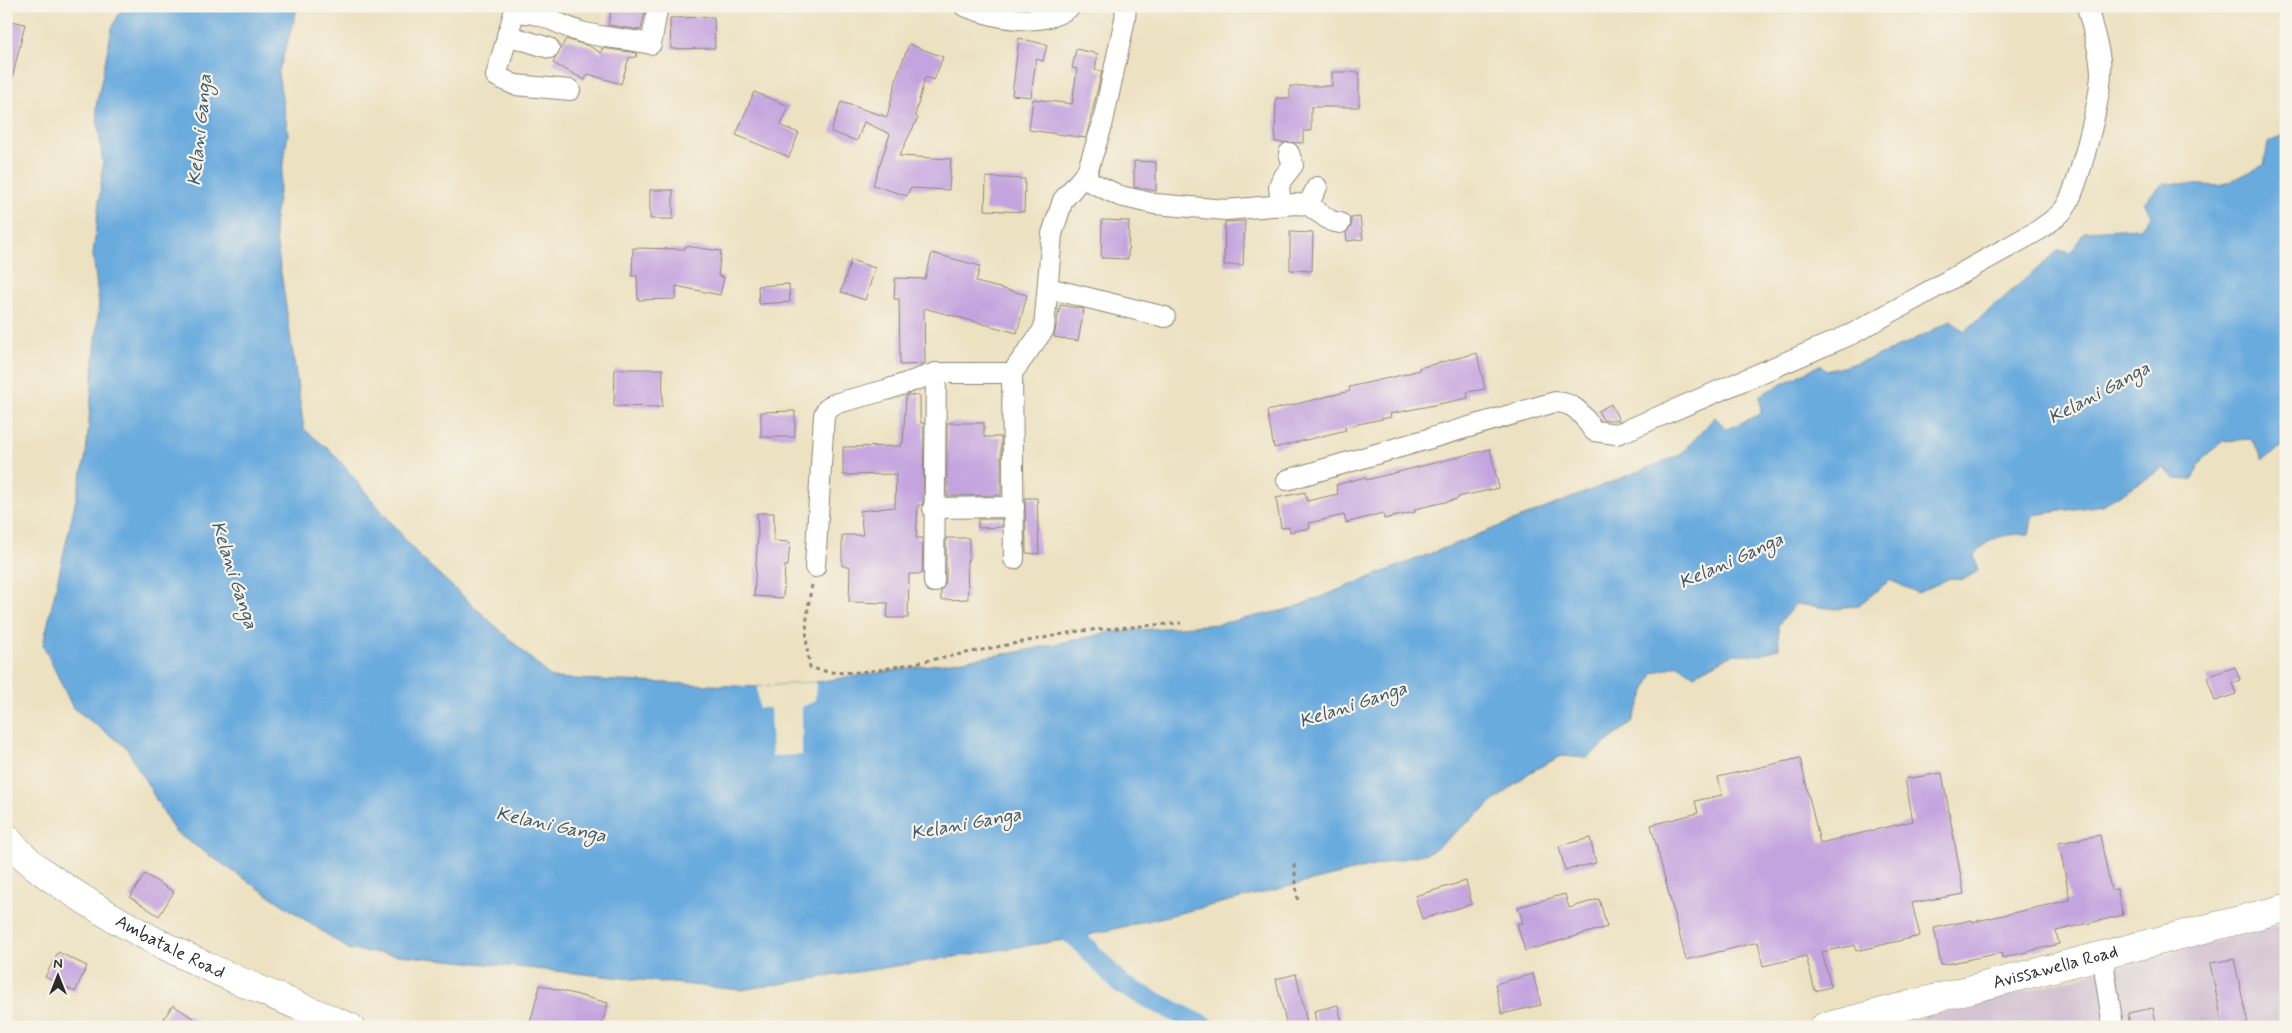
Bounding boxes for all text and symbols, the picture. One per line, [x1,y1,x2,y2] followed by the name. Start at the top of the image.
[182,72,220,187] water label: Kelani Ganga
[2044,355,2156,432] water label: Kelani Ganga
[203,518,263,633] water label: Kelani Ganga
[1675,527,1789,597] water label: Kelani Ganga
[1296,676,1411,736] water label: Kelani Ganga
[493,801,609,851] water label: Kelani Ganga
[909,802,1024,848] water label: Kelani Ganga
[111,909,229,985] street label: Ambatale Road
[1990,940,2121,995] street label: Avissawella Road
[32,950,82,1000] north arrow
[53,955,63,973] text: N

